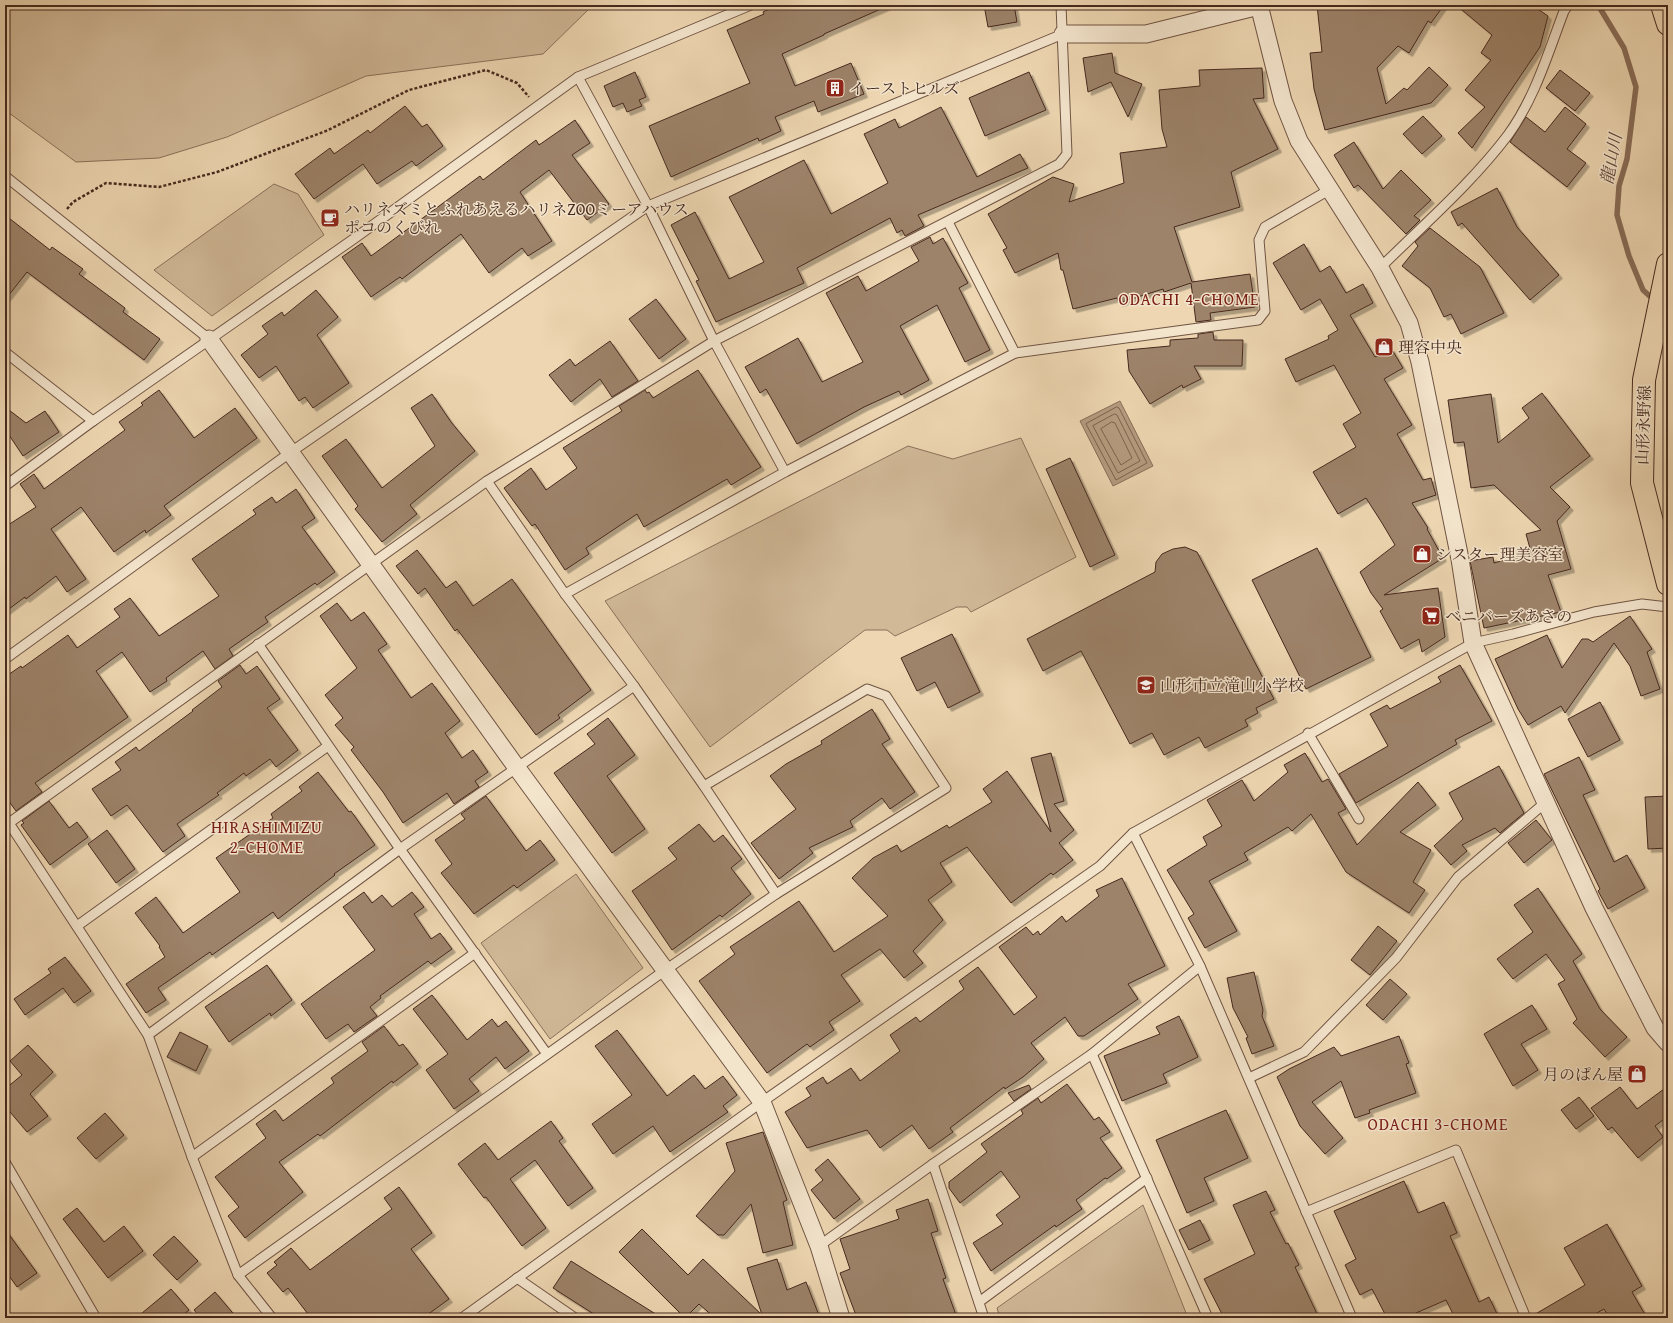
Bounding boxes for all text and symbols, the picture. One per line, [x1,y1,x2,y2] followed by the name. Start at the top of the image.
[849,76,960,100] place label: イーストヒルズ
[824,77,846,99] building icon: イーストヒルズ
[1593,130,1628,186] water label: 龍山川
[344,197,689,239] place label: ハリネズミとふれあえるハリネZOOミーアハウス ポコのくびれ
[319,207,341,229] cafe icon: ハリネズミとふれあえるハリネZOOミーアハウス ポコのくびれ
[1118,286,1260,311] district label: ODACHI 4-CHOME
[1398,335,1462,359] place label: 理容中央
[1373,336,1395,358] shop icon: 理容中央
[1630,385,1656,465] street label: 山形永野線
[1436,542,1564,566] place label: シスター理美容室
[1411,543,1433,565] shop icon: シスター理美容室
[1445,604,1572,628] place label: ベニバーズあさの
[1420,605,1442,627] supermarket icon: ベニバーズあさの
[1160,673,1304,697] place label: 山形市立滝山小学校
[1135,674,1157,696] school or university icon: 山形市立滝山小学校
[211,814,323,859] district label: HIRASHIMIZU 2-CHOME
[1543,1062,1623,1086] place label: 月のぱん屋
[1626,1063,1648,1085] shop icon: 月のぱん屋
[1367,1111,1509,1136] district label: ODACHI 3-CHOME

